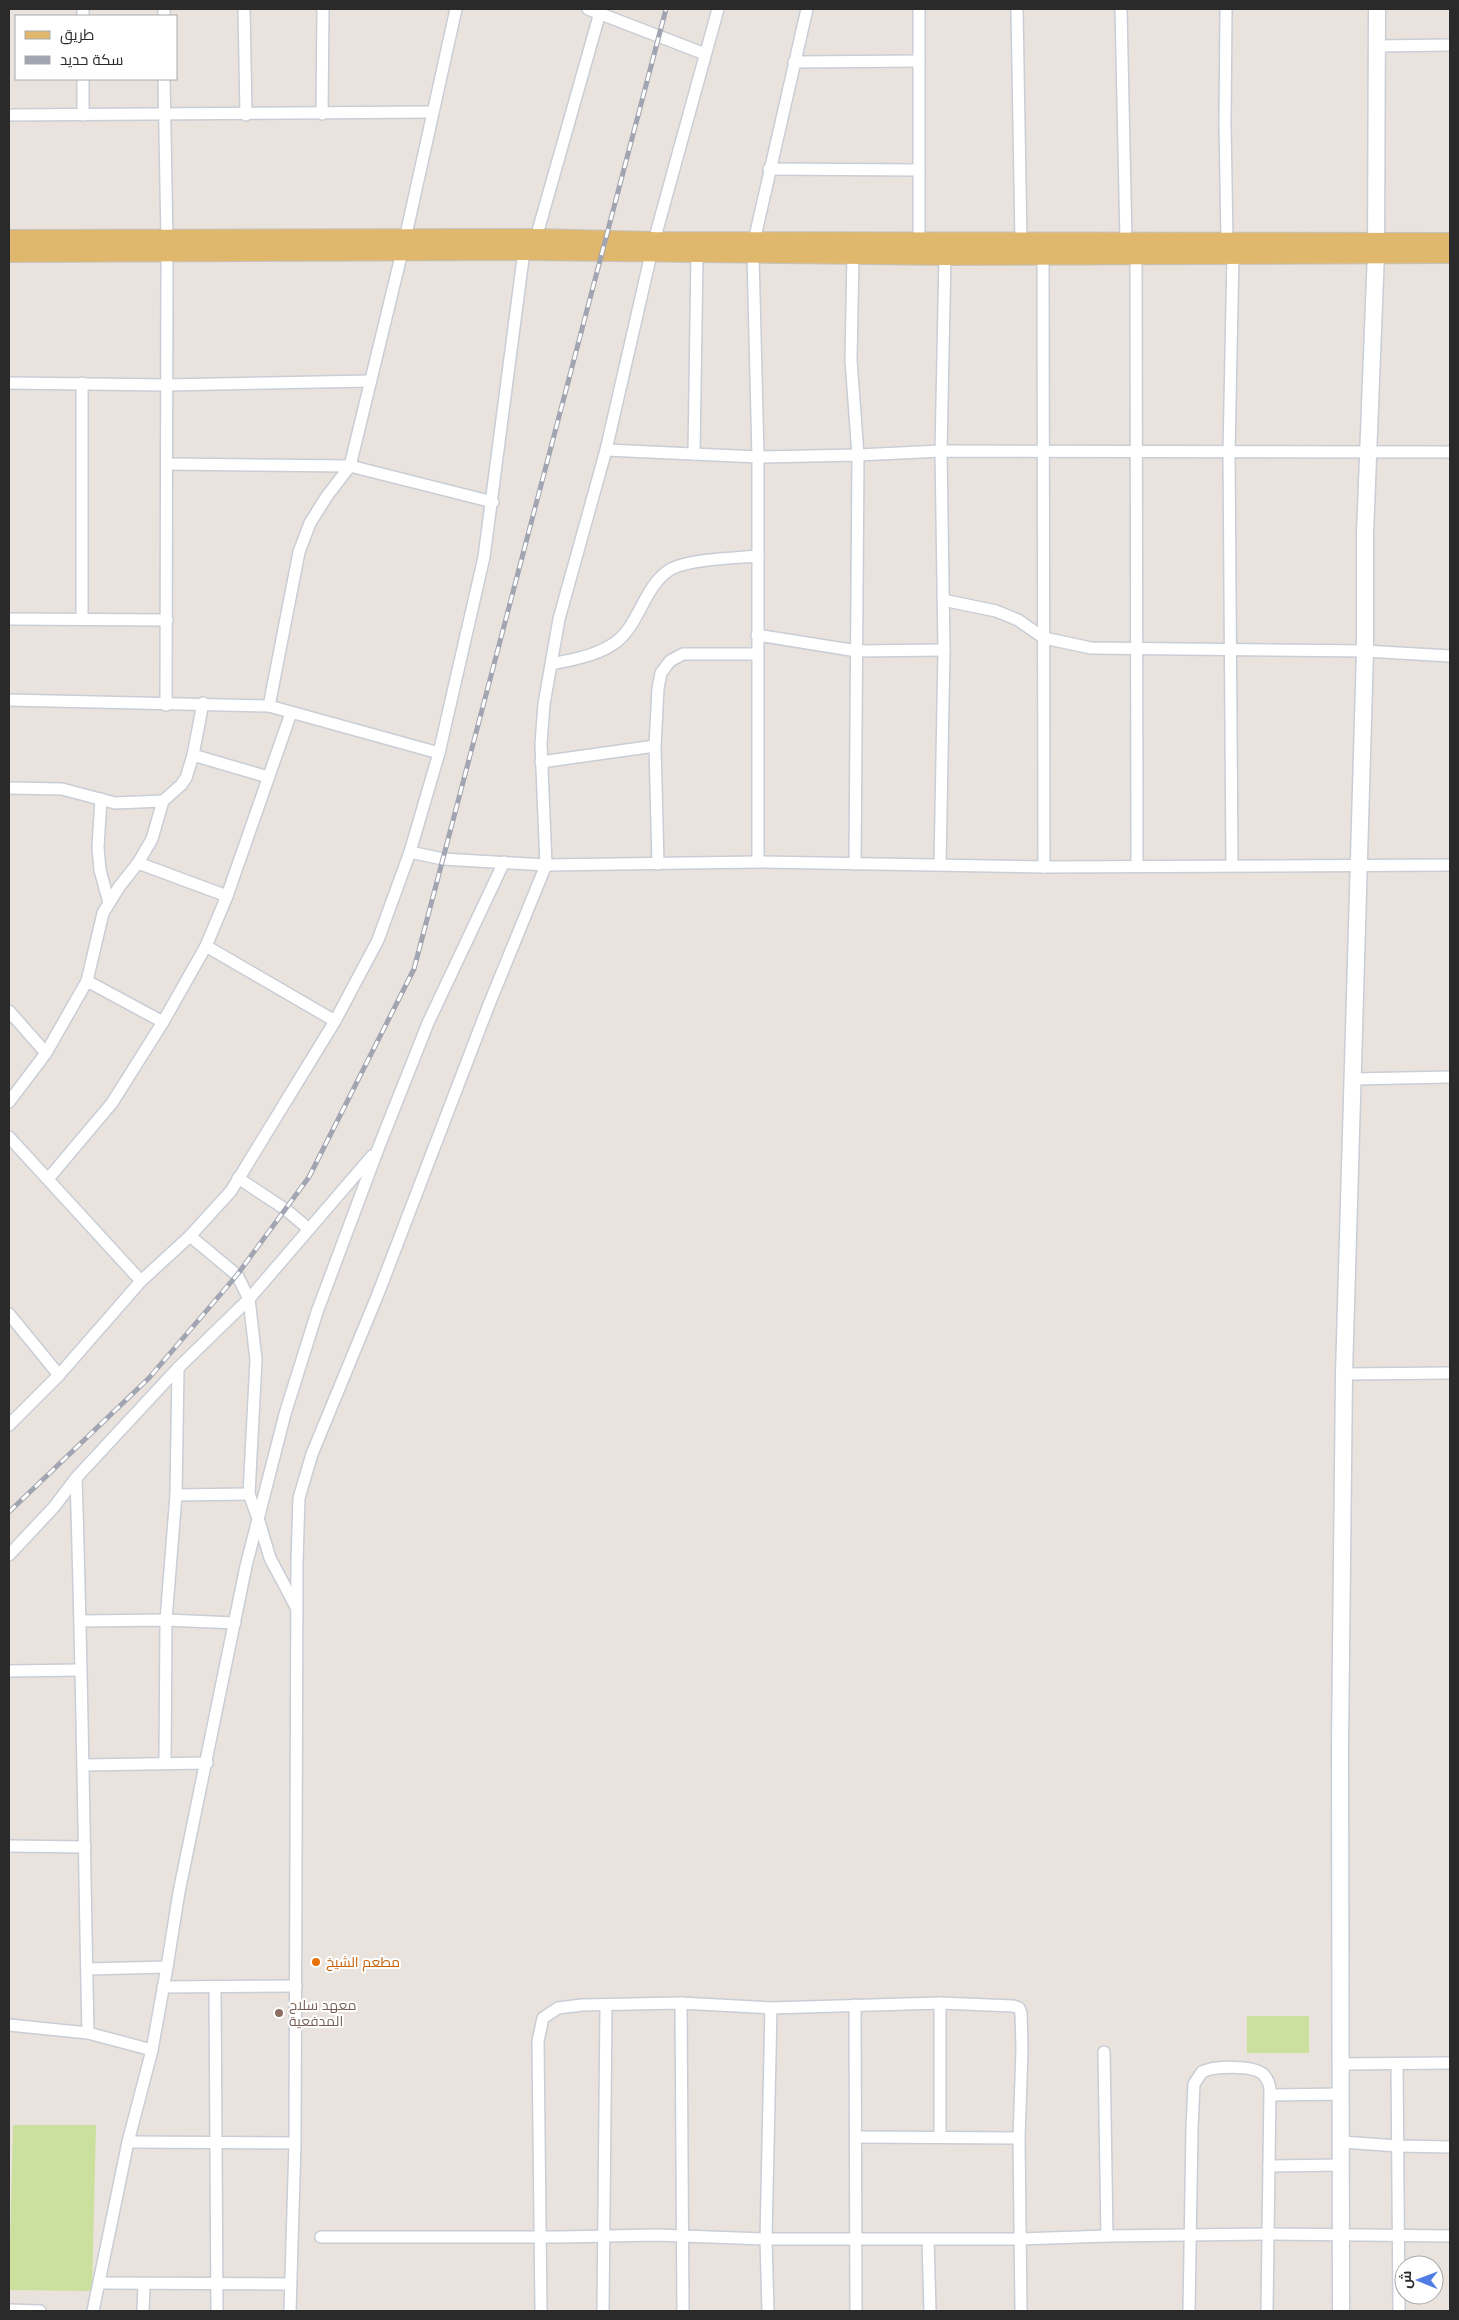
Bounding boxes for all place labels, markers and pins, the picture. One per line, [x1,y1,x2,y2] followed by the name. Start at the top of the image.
[326,1952,400,1972] place label: مطعم الشيخ
[310,1956,322,1968] marker: مطعم الشيخ
[289,1995,356,2031] place label: معهد سلاح المدفعية
[273,2007,285,2019] marker: معهد سلاح المدفعية

